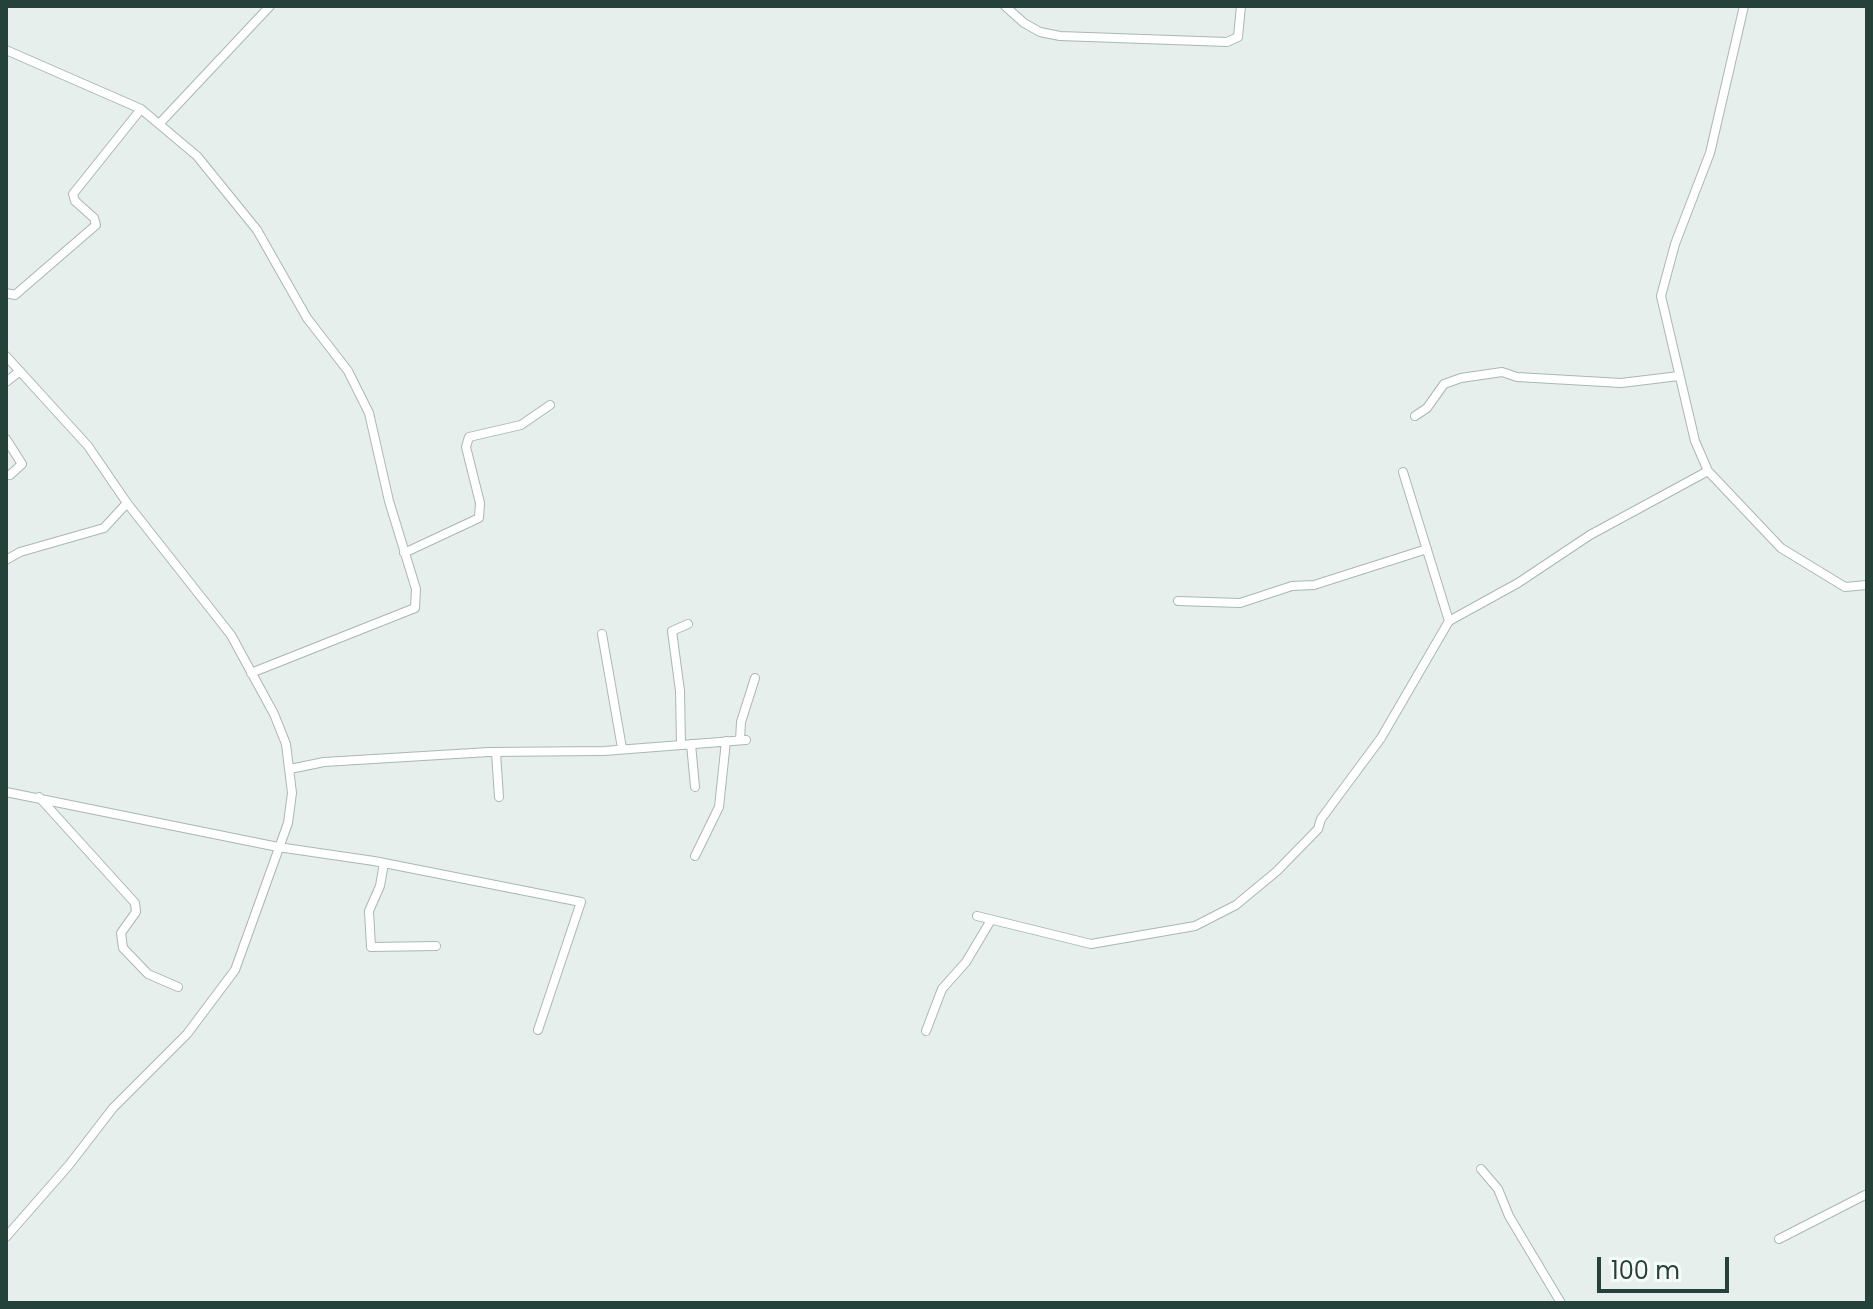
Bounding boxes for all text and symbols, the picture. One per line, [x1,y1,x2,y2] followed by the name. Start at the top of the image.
[1601,1241,1733,1291] scale bar
[1611,1254,1680,1287] text: 100 m

